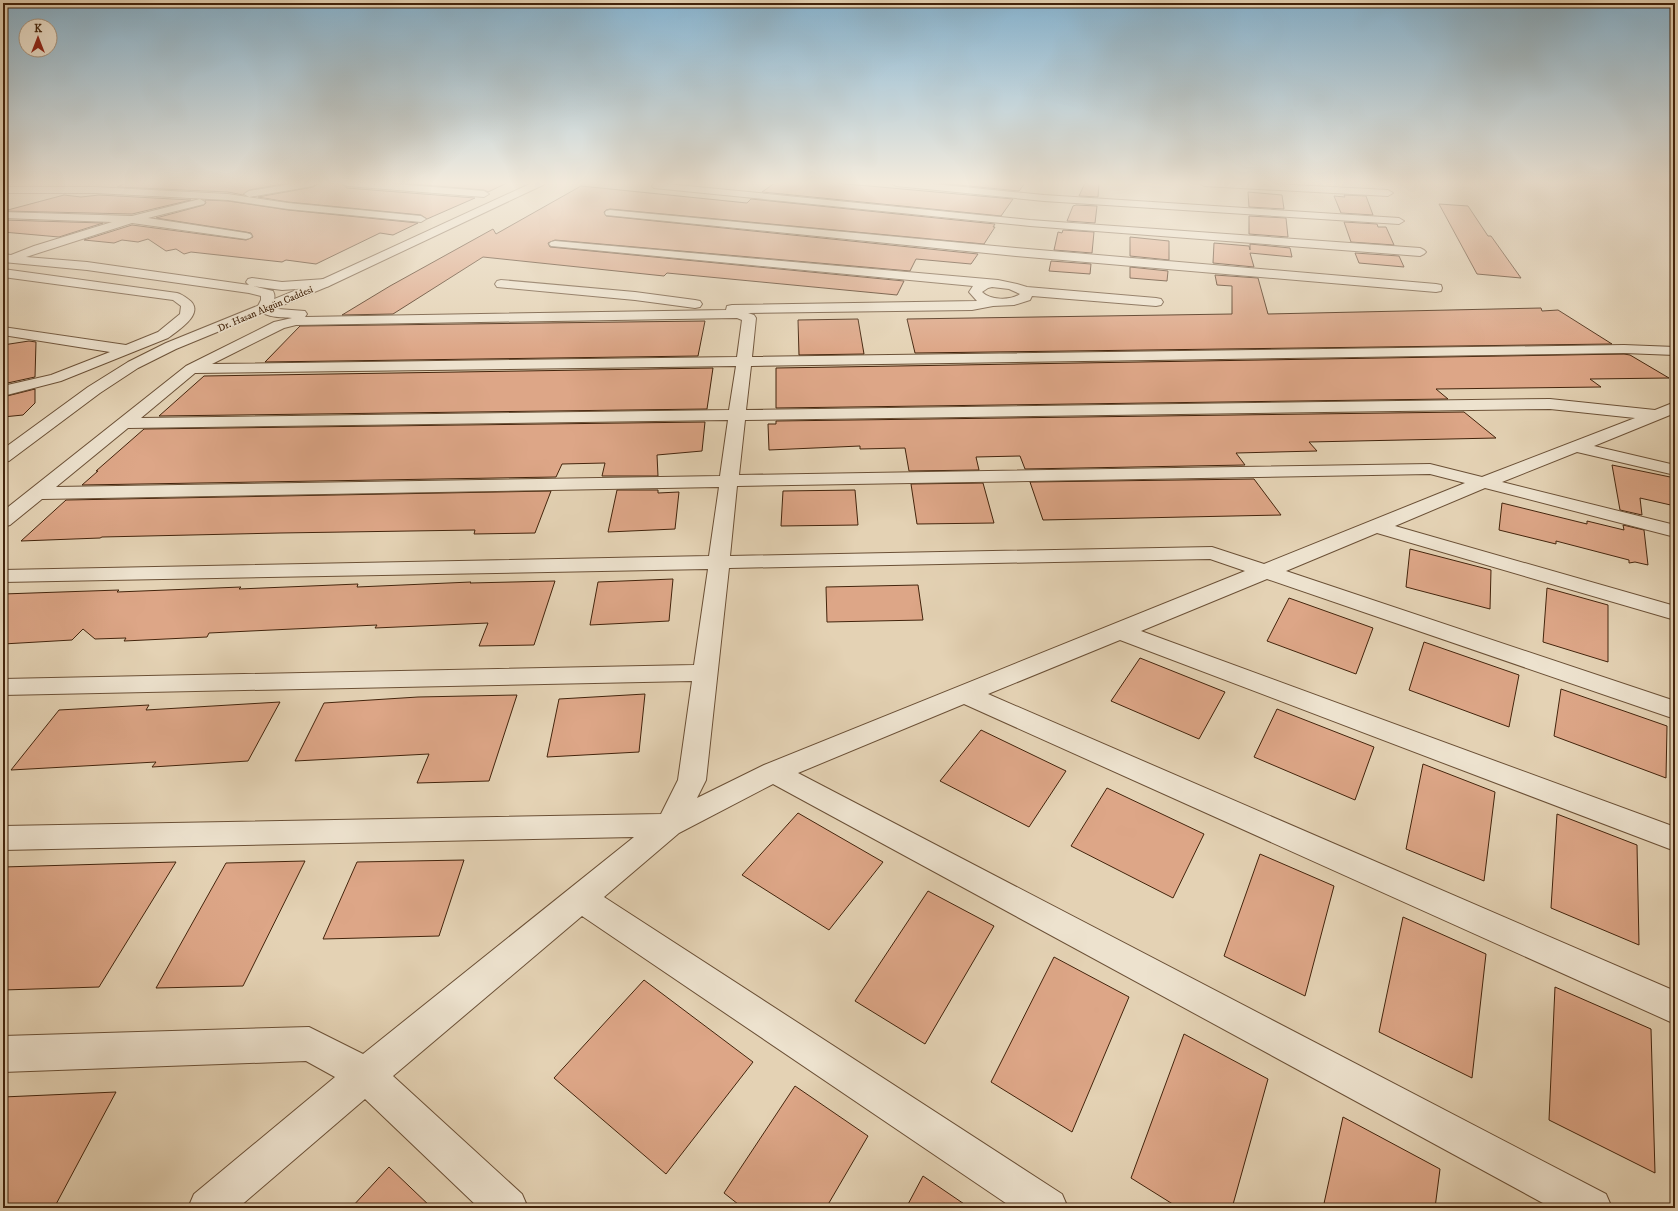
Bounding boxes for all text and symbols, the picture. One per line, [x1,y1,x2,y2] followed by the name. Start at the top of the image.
[18,18,58,58] north arrow
[34,22,42,36] text: K
[216,283,315,334] street label: Dr. Hasan Akgün Caddesi

